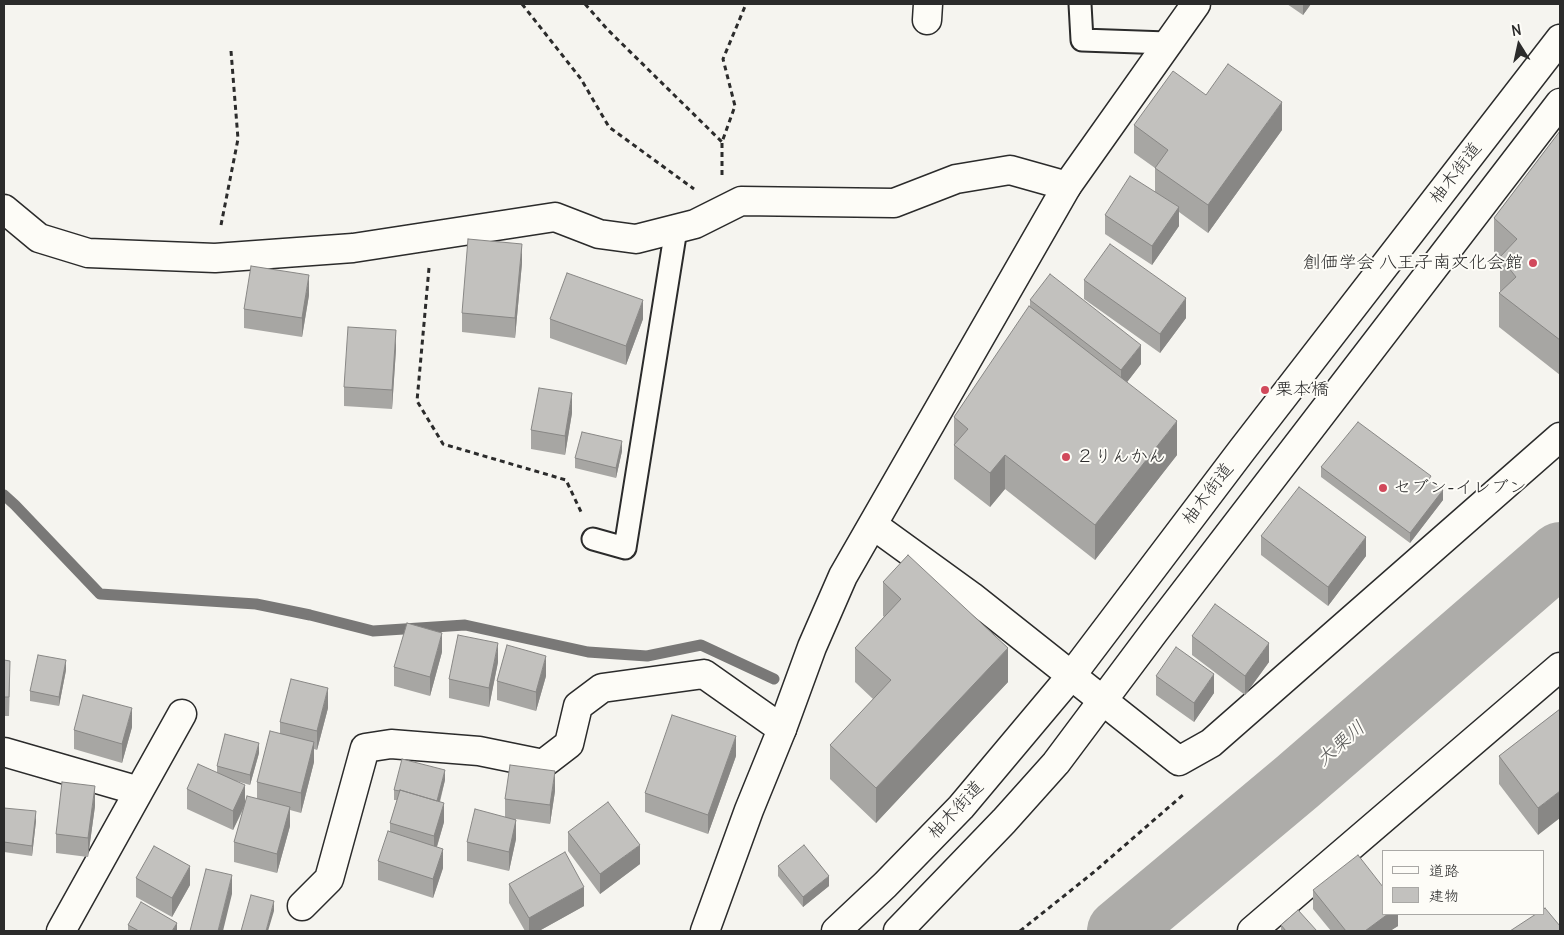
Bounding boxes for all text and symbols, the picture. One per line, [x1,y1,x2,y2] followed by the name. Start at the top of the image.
[1494,20,1544,70] north arrow
[1510,21,1523,40] text: N
[1425,138,1487,208] street label: 柚木街道
[1303,252,1523,274] place label: 創価学会 八王子南文化会館
[1527,257,1539,269] marker: 創価学会 八王子南文化会館
[1275,379,1329,401] place label: 栗本橋
[1259,384,1271,396] marker: 栗本橋
[1076,446,1166,468] place label: ２りんかん
[1060,451,1072,463] marker: ２りんかん
[1178,459,1238,529] street label: 柚木街道
[1393,477,1527,499] place label: セブン-イレブン
[1377,482,1389,494] marker: セブン-イレブン
[1312,717,1370,771] water label: 大栗川
[924,776,988,844] street label: 柚木街道
[1382,850,1544,915] legend
[1429,861,1459,880] text: 道路
[1429,886,1459,905] text: 建物

